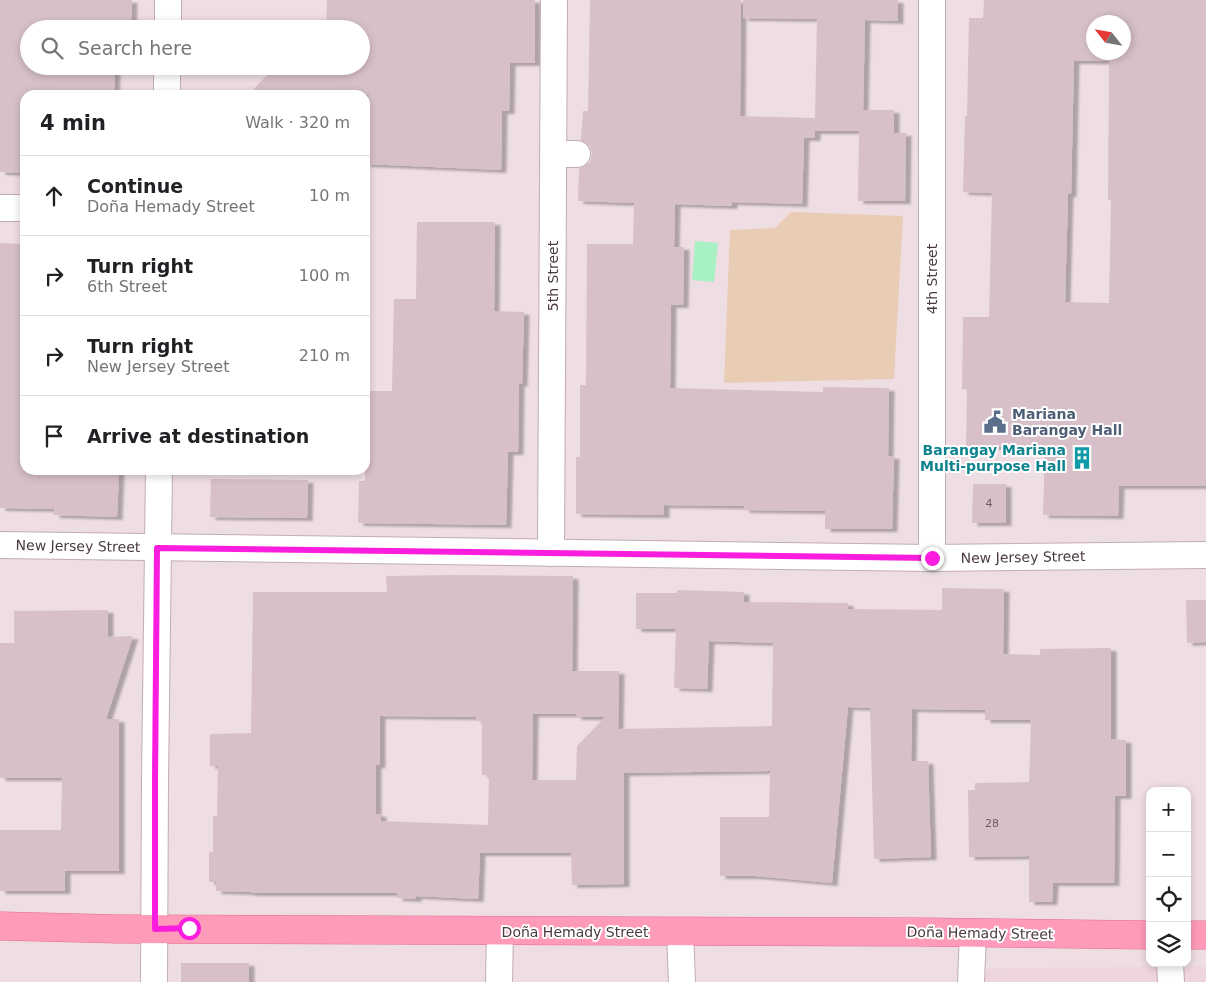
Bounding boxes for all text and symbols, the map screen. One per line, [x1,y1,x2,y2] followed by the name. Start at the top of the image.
[1086,15,1131,60] north arrow
[20,20,370,75] search box
[38,34,66,62] icon: search
[78,37,192,59] text: Search here
[40,111,106,135] text: 4 min
[245,113,350,132] text: Walk · 320 m
[87,175,183,197] text: Continue
[40,182,68,210] icon: ahead
[309,186,350,205] text: 10 m
[87,197,255,216] text: Doña Hemady Street
[545,240,561,311] street label: 5th Street
[924,243,940,314] street label: 4th Street
[87,255,193,277] text: Turn right
[40,262,68,290] icon: right
[299,266,350,285] text: 100 m
[87,277,167,296] text: 6th Street
[87,335,193,357] text: Turn right
[40,342,68,370] icon: right
[299,346,350,365] text: 210 m
[87,357,229,376] text: New Jersey Street
[1012,406,1122,438] place label: Mariana Barangay Hall
[982,409,1008,435] public building icon: Mariana Barangay Hall
[40,422,68,450] icon: arrive
[87,425,309,447] text: Arrive at destination
[920,442,1066,474] place label: Barangay Mariana Multi-purpose Hall
[1069,445,1095,471] building icon: Barangay Mariana Multi-purpose Hall
[986,497,993,510] house number: 4
[16,537,141,555] street label: New Jersey Street
[921,547,944,570] route end
[961,548,1086,566] street label: New Jersey Street
[1146,787,1191,967] map controls
[1146,787,1191,832] button: +
[985,817,999,830] house number: 28
[1146,832,1191,877] button: −
[1146,877,1191,922] button: locate
[178,917,201,940] route start
[1146,922,1191,967] button: layers
[502,924,649,940] street label: Doña Hemady Street
[906,924,1054,942] street label: Doña Hemady Street

